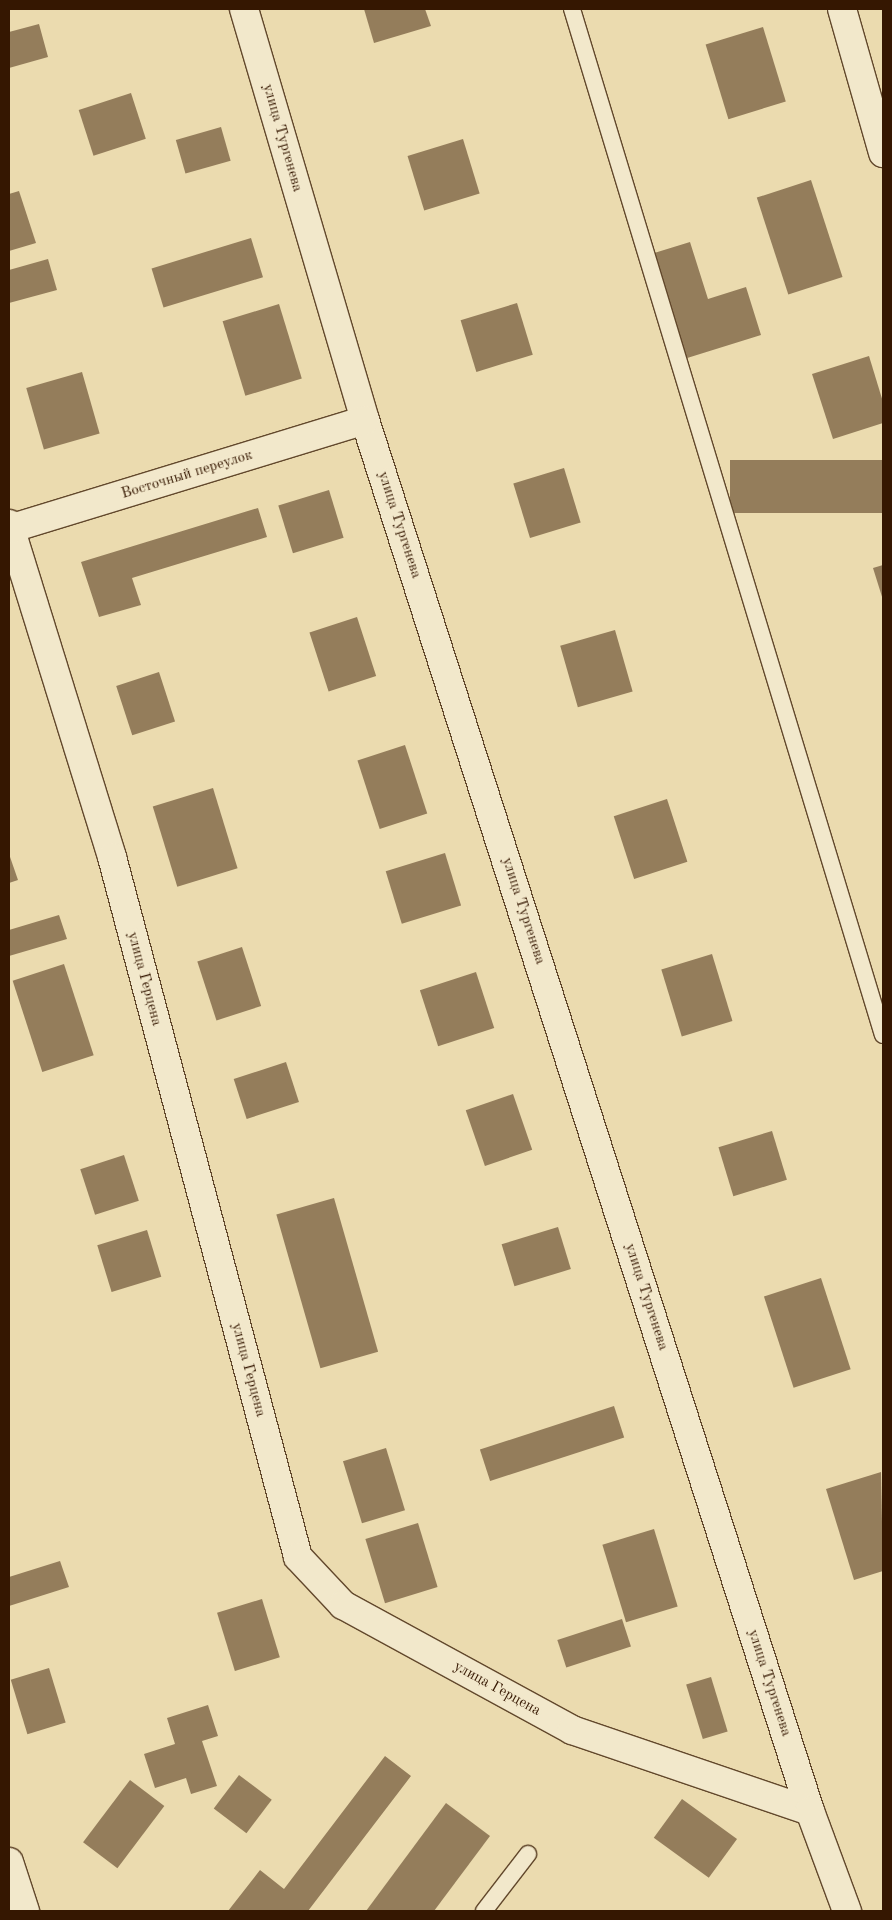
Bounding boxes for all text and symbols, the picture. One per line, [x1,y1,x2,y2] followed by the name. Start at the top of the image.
[258,82,306,194] street label: улица Тургенева
[119,446,255,504] street label: Восточный переулок
[373,469,425,581] street label: улица Тургенева
[497,855,549,967] street label: улица Тургенева
[123,930,165,1028] street label: улица Герцена
[620,1241,672,1353] street label: улица Тургенева
[227,1321,269,1419] street label: улица Герцена
[743,1627,795,1739] street label: улица Тургенева
[450,1658,544,1720] street label: улица Герцена

